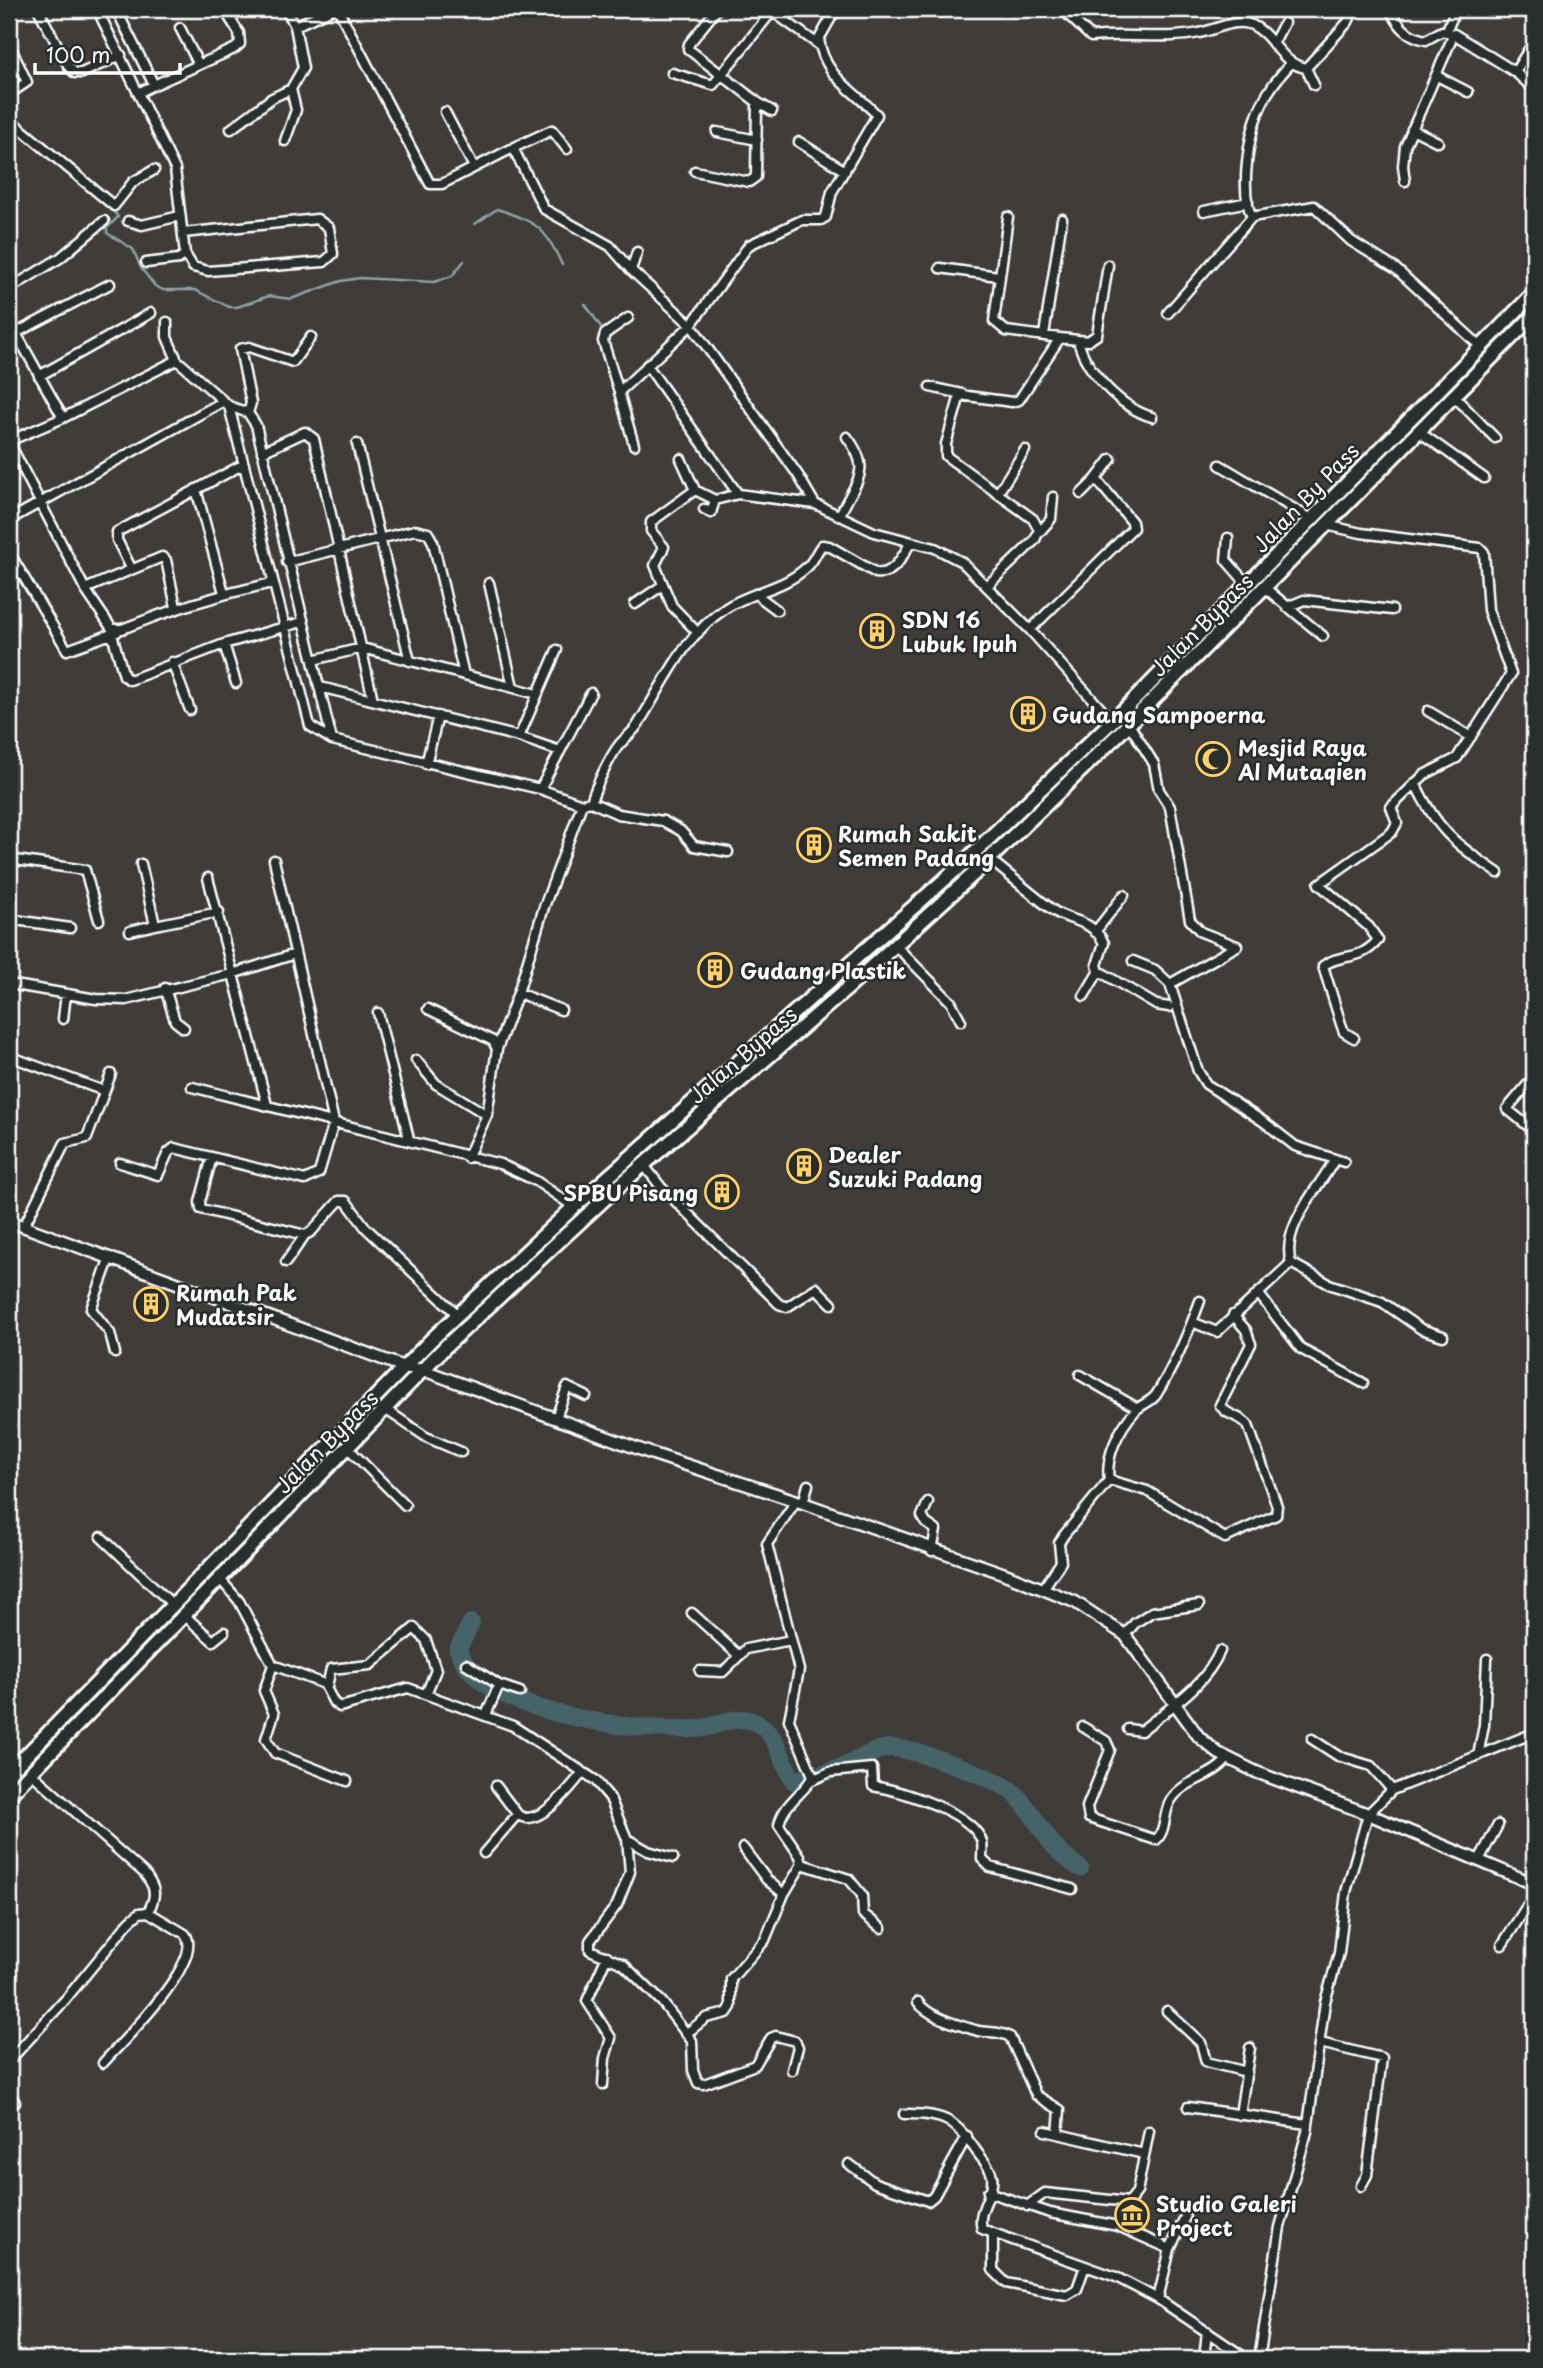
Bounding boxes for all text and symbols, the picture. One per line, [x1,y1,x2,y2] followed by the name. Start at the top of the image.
[35,32,180,76] scale bar
[46,38,110,70] text: 100 m
[1244,435,1366,559] street label: Jalan By Pass
[1142,565,1260,683] street label: Jalan Bypass
[902,603,1017,659] place label: SDN 16 Lubuk Ipuh
[858,612,896,650] building icon: SDN 16 Lubuk Ipuh
[1009,695,1047,733] building icon: Gudang Sampoerna
[1052,698,1266,730] place label: Gudang Sampoerna
[1237,731,1367,787] place label: Mesjid Raya Al Mutaqien
[1194,740,1232,778] mosque icon: Mesjid Raya Al Mutaqien
[838,817,994,873] place label: Rumah Sakit Semen Padang
[795,826,833,864] building icon: Rumah Sakit Semen Padang
[696,951,734,989] building icon: Gudang Plastik
[740,954,906,986] place label: Gudang Plastik
[681,998,803,1110] street label: Jalan Bypass
[828,1138,982,1194] place label: Dealer Suzuki Padang
[785,1147,823,1185] building icon: Dealer Suzuki Padang
[703,1173,741,1211] building icon: SPBU Pisang
[563,1176,698,1208] place label: SPBU Pisang
[176,1276,297,1332] place label: Rumah Pak Mudatsir
[132,1285,170,1323] building icon: Rumah Pak Mudatsir
[267,1382,385,1500] street label: Jalan Bypass
[1156,2187,1297,2243] place label: Studio Galeri Project
[1113,2196,1151,2234] museum icon: Studio Galeri Project

